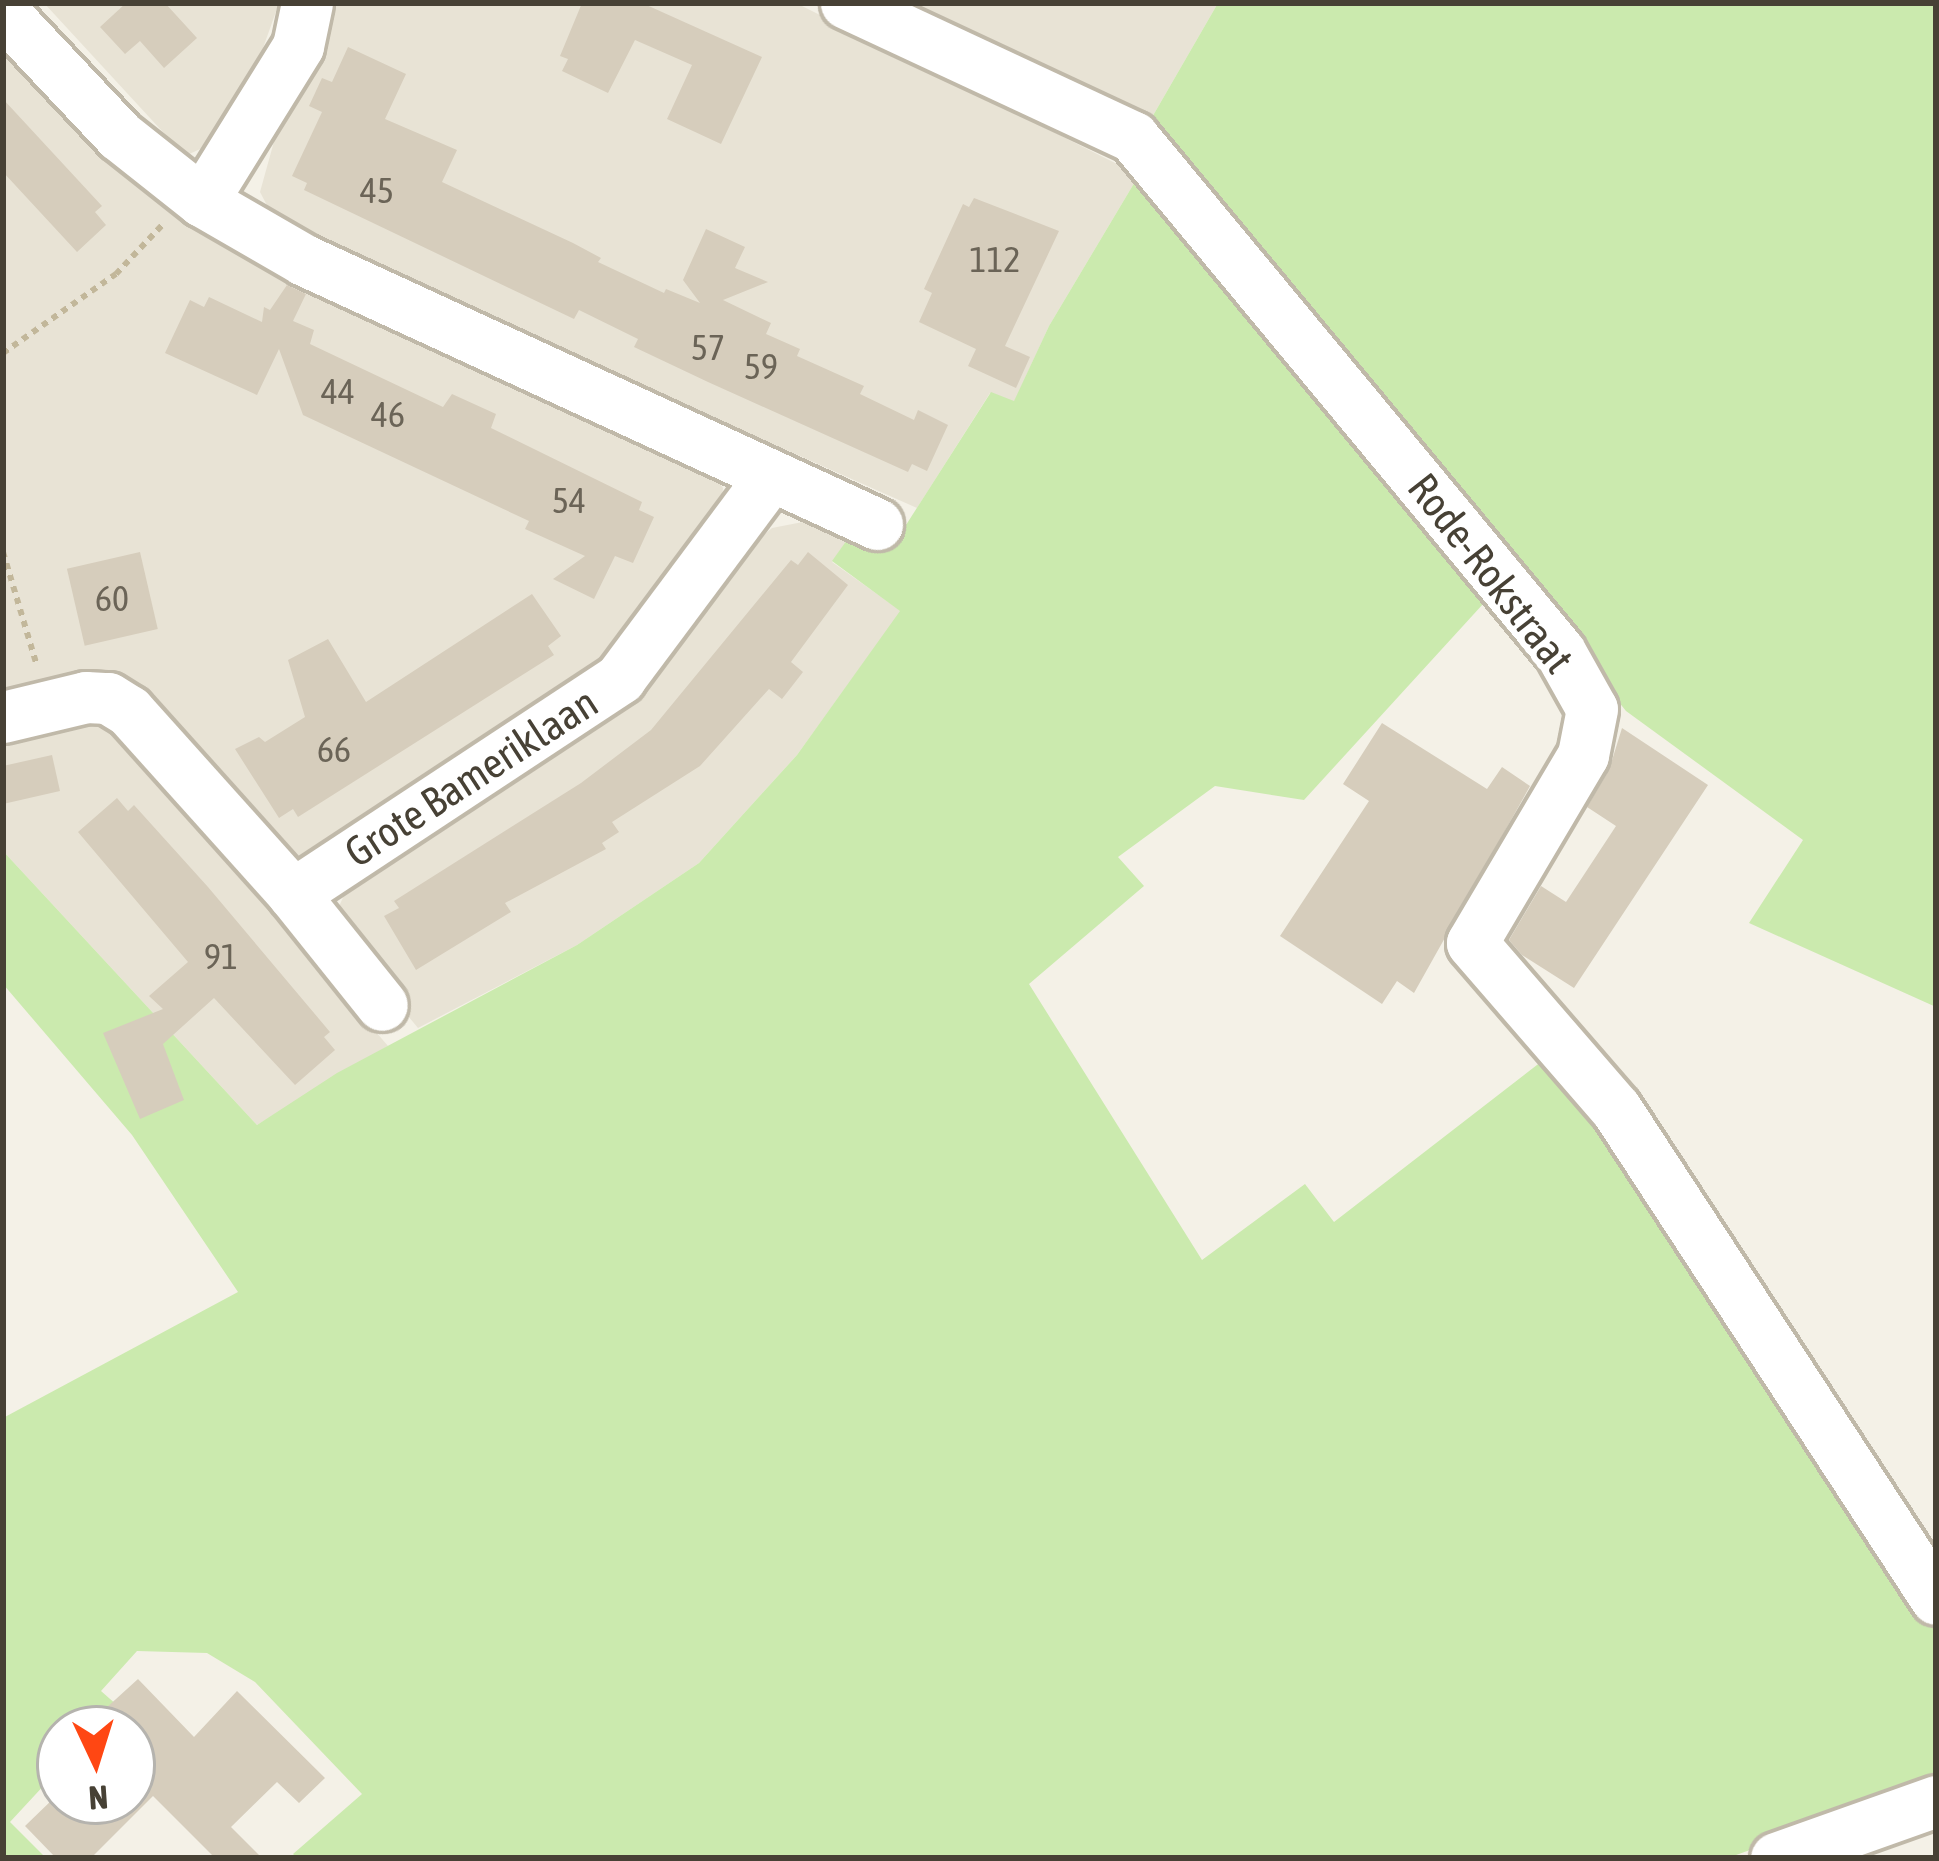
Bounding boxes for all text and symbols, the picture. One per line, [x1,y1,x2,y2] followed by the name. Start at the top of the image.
[360,169,394,213] house number: 45
[970,238,1020,282] house number: 112
[691,326,725,370] house number: 57
[744,345,778,389] house number: 59
[321,370,355,414] house number: 44
[371,393,405,437] house number: 46
[1398,463,1584,683] street label: Rode-Rokstraat
[552,479,586,523] house number: 54
[95,577,129,621] house number: 60
[335,677,607,877] street label: Grote Bameriklaan
[317,728,351,772] house number: 66
[204,935,238,979] house number: 91
[36,1705,156,1825] north arrow
[87,1778,109,1818] text: N

